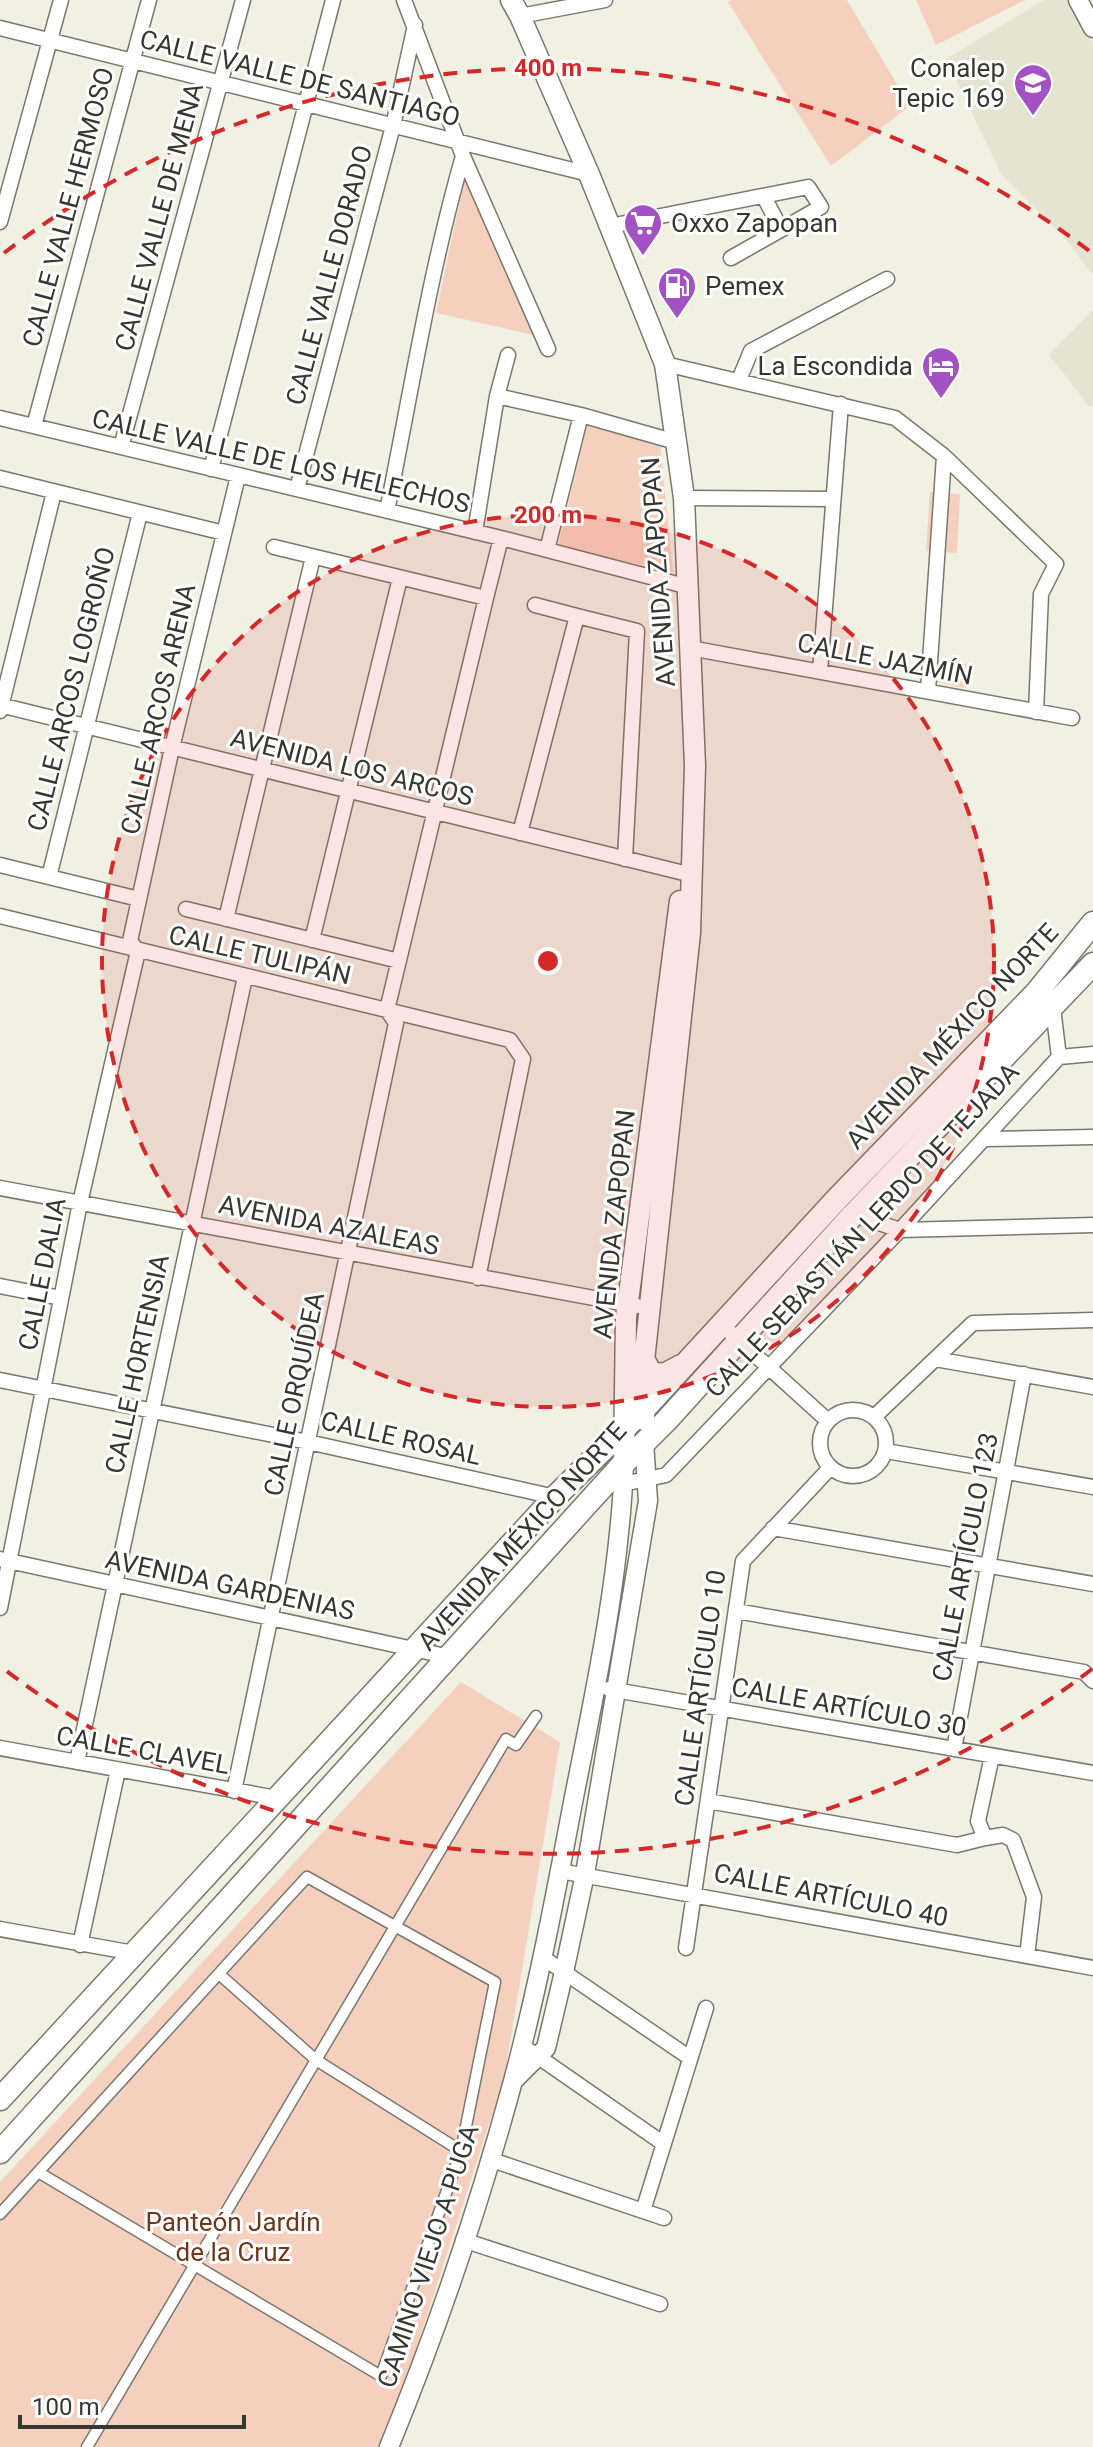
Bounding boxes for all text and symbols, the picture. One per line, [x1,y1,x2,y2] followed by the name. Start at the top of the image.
[137,24,463,132] street label: CALLE VALLE DE SANTIAGO
[892,53,1005,113] place label: Conalep Tepic 169
[514,54,582,82] text: 400 m
[1012,62,1054,117] school or university icon: Conalep Tepic 169
[16,64,120,350] street label: CALLE VALLE HERMOSO
[109,80,209,354] street label: CALLE VALLE DE MENA
[280,142,378,408] street label: CALLE VALLE DORADO
[622,202,664,257] supermarket icon: Oxxo Zapopan
[671,208,838,238] place label: Oxxo Zapopan
[656,265,698,320] fuel station icon: Pemex
[705,271,785,301] place label: Pemex
[920,345,962,400] hotel icon: La Escondida
[758,351,913,381] place label: La Escondida
[89,403,473,519] street label: CALLE VALLE DE LOS HELECHOS
[635,456,681,688] street label: AVENIDA ZAPOPAN
[514,501,582,529] text: 200 m
[21,544,121,834] street label: CALLE ARCOS LOGROÑO
[115,581,201,837] street label: CALLE ARCOS ARENA
[795,627,975,691] street label: CALLE JAZMÍN
[227,722,477,812] street label: AVENIDA LOS ARCOS
[840,917,1064,1155] street label: AVENIDA MÉXICO NORTE
[166,919,354,991] street label: CALLE TULIPÁN
[534,947,562,975] centre of rings
[699,1057,1025,1403] street label: CALLE SEBASTIÁN LERDO DE TEJADA
[587,1108,641,1340] street label: AVENIDA ZAPOPAN
[216,1189,442,1261] street label: AVENIDA AZALEAS
[12,1195,72,1353] street label: CALLE DALIA
[99,1252,175,1476] street label: CALLE HORTENSIA
[258,1289,330,1499] street label: CALLE ORQUÍDEA
[318,1405,484,1471] street label: CALLE ROSAL
[412,1416,632,1656] street label: AVENIDA MÉXICO NORTE
[926,1430,1004,1684] street label: CALLE ARTÍCULO 123
[103,1544,357,1626] street label: AVENIDA GARDENIAS
[669,1568,731,1808] street label: CALLE ARTÍCULO 10
[729,1672,969,1742] street label: CALLE ARTÍCULO 30
[54,1720,232,1780] street label: CALLE CLAVEL
[711,1858,951,1932] street label: CALLE ARTÍCULO 40
[371,2121,485,2391] street label: CAMINO VIEJO A PUGA
[145,2207,321,2267] park label: Panteón Jardín de la Cruz
[20,2379,244,2429] scale bar
[32,2393,99,2421] text: 100 m

